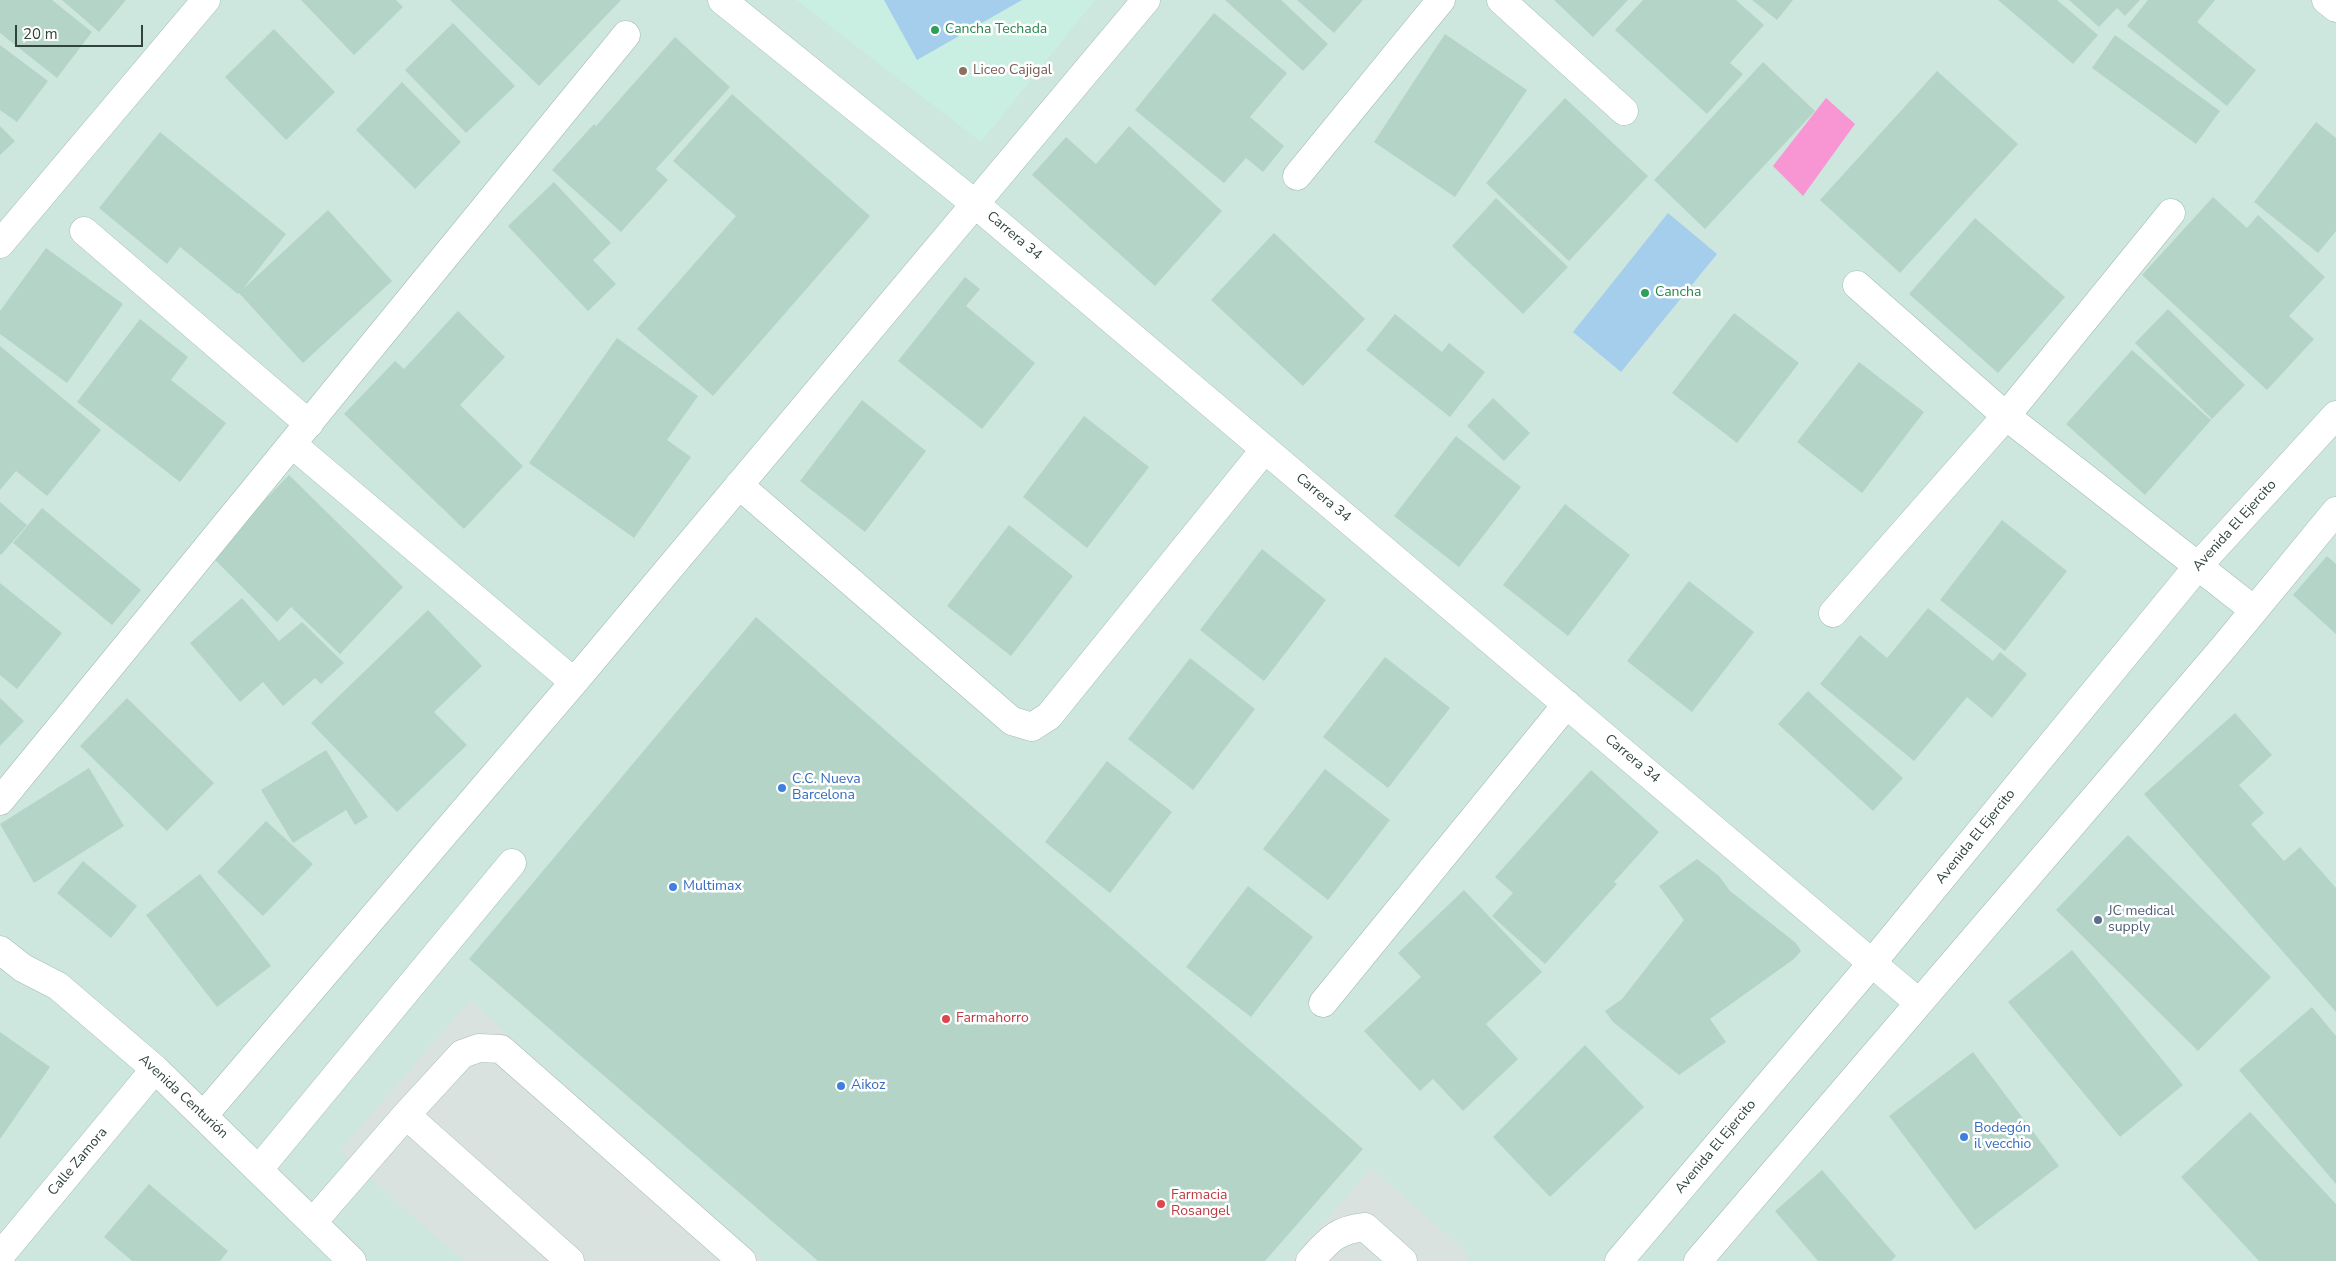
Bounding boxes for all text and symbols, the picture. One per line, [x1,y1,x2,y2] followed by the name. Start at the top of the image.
[18,15,145,47] scale bar
[945,22,1047,38] place label: Cancha Techada
[23,24,58,44] text: 20 m
[929,24,941,36] marker: Cancha Techada
[973,63,1052,79] place label: Liceo Cajigal
[957,65,969,77] marker: Liceo Cajigal
[983,208,1045,264] street label: Carrera 34
[1655,285,1701,301] place label: Cancha
[1639,287,1651,299] marker: Cancha
[1292,470,1354,526] street label: Carrera 34
[2190,477,2280,575] street label: Avenida El Ejercito
[1601,731,1663,787] street label: Carrera 34
[792,772,861,804] place label: C.C. Nueva Barcelona
[776,782,788,794] marker: C.C. Nueva Barcelona
[1933,786,2019,888] street label: Avenida El Ejercito
[683,879,742,895] place label: Multimax
[667,881,679,893] marker: Multimax
[2108,904,2174,936] place label: JC medical supply
[2092,914,2104,926] marker: JC medical supply
[956,1011,1029,1027] place label: Farmahorro
[940,1013,952,1025] marker: Farmahorro
[135,1051,231,1143] street label: Avenida Centurión
[851,1078,885,1094] place label: Aikoz
[835,1080,847,1092] marker: Aikoz
[1672,1097,1760,1197] street label: Avenida El Ejercito
[1974,1121,2031,1154] place label: Bodegón il vecchio
[45,1125,111,1199] street label: Calle Zamora
[1958,1131,1970,1143] marker: Bodegón il vecchio
[1171,1188,1230,1220] place label: Farmacia Rosangel
[1155,1198,1167,1210] marker: Farmacia Rosangel

